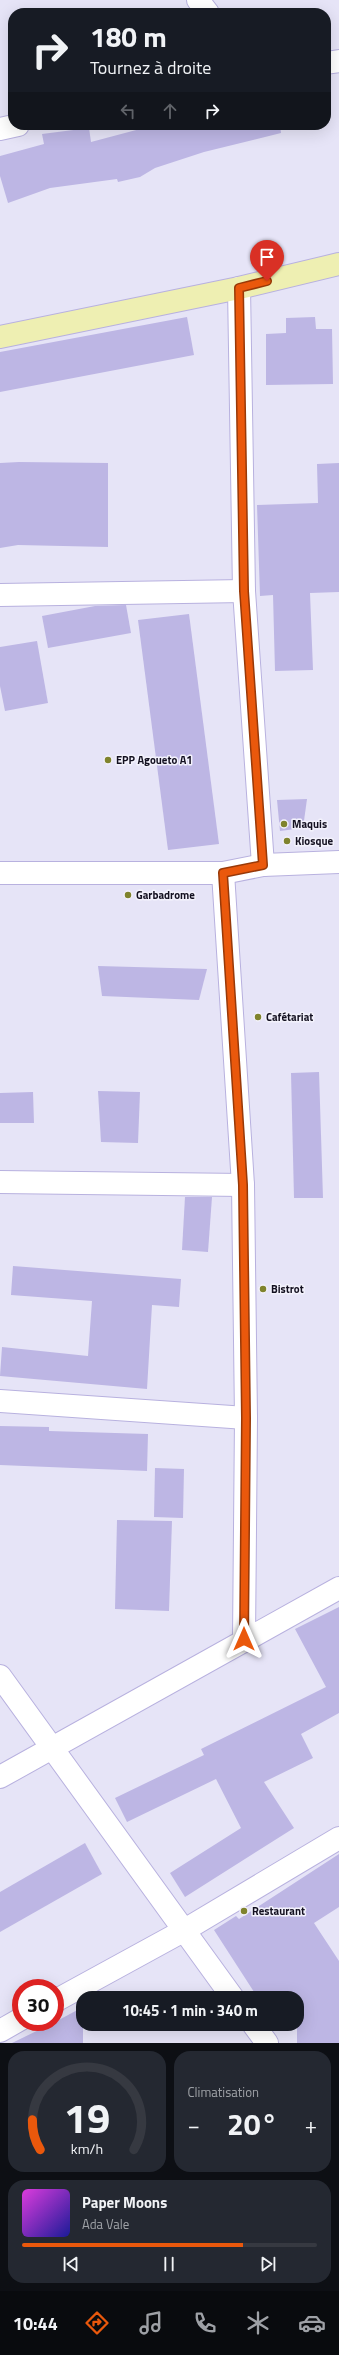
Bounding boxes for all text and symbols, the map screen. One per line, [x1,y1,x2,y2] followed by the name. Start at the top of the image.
[90,15,167,58] text: 180 m
[24,24,76,76] icon: right
[90,54,211,81] text: Tournez à droite
[117,100,139,122] icon: left
[159,100,181,122] icon: ahead
[201,100,223,122] icon: right
[250,240,284,281] pin
[256,246,278,268] icon: arrive
[116,752,192,768] place label: EPP Agoueto A1
[103,755,113,765] marker: EPP Agoueto A1
[292,816,327,832] place label: Maquis
[279,819,289,829] marker: Maquis
[295,833,333,849] place label: Kiosque
[282,836,292,846] marker: Kiosque
[136,887,195,903] place label: Garbadrome
[123,890,133,900] marker: Garbadrome
[266,1009,313,1025] place label: Cafétariat
[253,1012,263,1022] marker: Cafétariat
[271,1281,304,1297] place label: Bistrot
[258,1284,268,1294] marker: Bistrot
[223,1618,265,1660] position arrow
[252,1903,305,1919] place label: Restaurant
[239,1906,249,1916] marker: Restaurant
[12,1979,64,2031] speed limit sign: 30
[122,1999,258,2022] text: 10:45 · 1 min · 340 m
[188,2082,259,2102] text: Climatisation
[63,2085,110,2148] text: 19
[227,2101,277,2147] text: 20°
[188,2108,200,2142] text: −
[305,2108,317,2142] text: +
[71,2137,103,2159] text: km/h
[82,2191,167,2214] text: Paper Moons
[82,2214,129,2234] text: Ada Vale
[60,2253,82,2275] icon: previous
[158,2253,180,2275] icon: pause
[257,2253,279,2275] icon: next
[83,2309,111,2337] icon: directions
[137,2309,165,2337] icon: music
[191,2309,219,2337] icon: phone
[244,2309,272,2337] icon: climate
[298,2309,326,2337] icon: car
[13,2310,58,2337] text: 10:44

